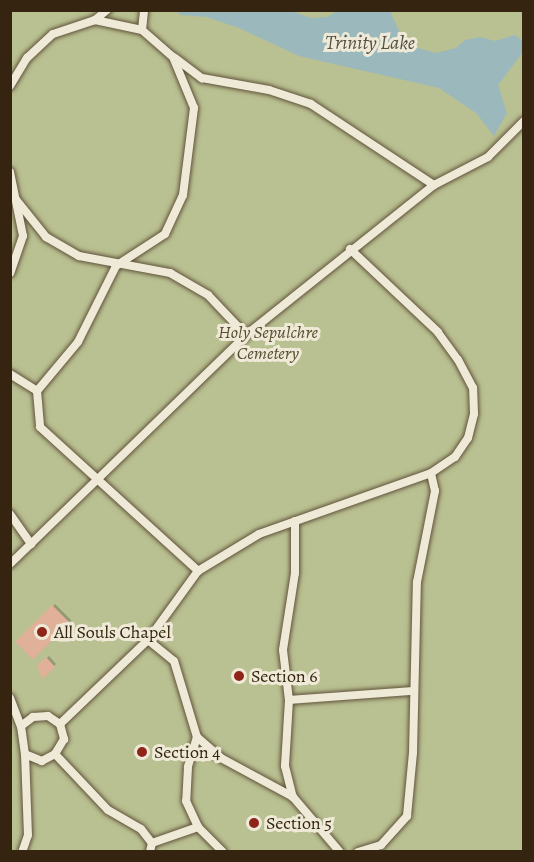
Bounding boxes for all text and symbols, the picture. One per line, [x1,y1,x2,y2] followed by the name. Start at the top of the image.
[325,30,415,54] water label: Trinity Lake
[218,322,318,364] park label: Holy Sepulchre Cemetery
[54,621,171,643] place label: All Souls Chapel
[35,625,49,639] marker: All Souls Chapel
[251,665,318,687] place label: Section 6
[232,669,246,683] marker: Section 6
[154,741,220,763] place label: Section 4
[135,745,149,759] marker: Section 4
[266,812,332,834] place label: Section 5
[247,816,261,830] marker: Section 5

